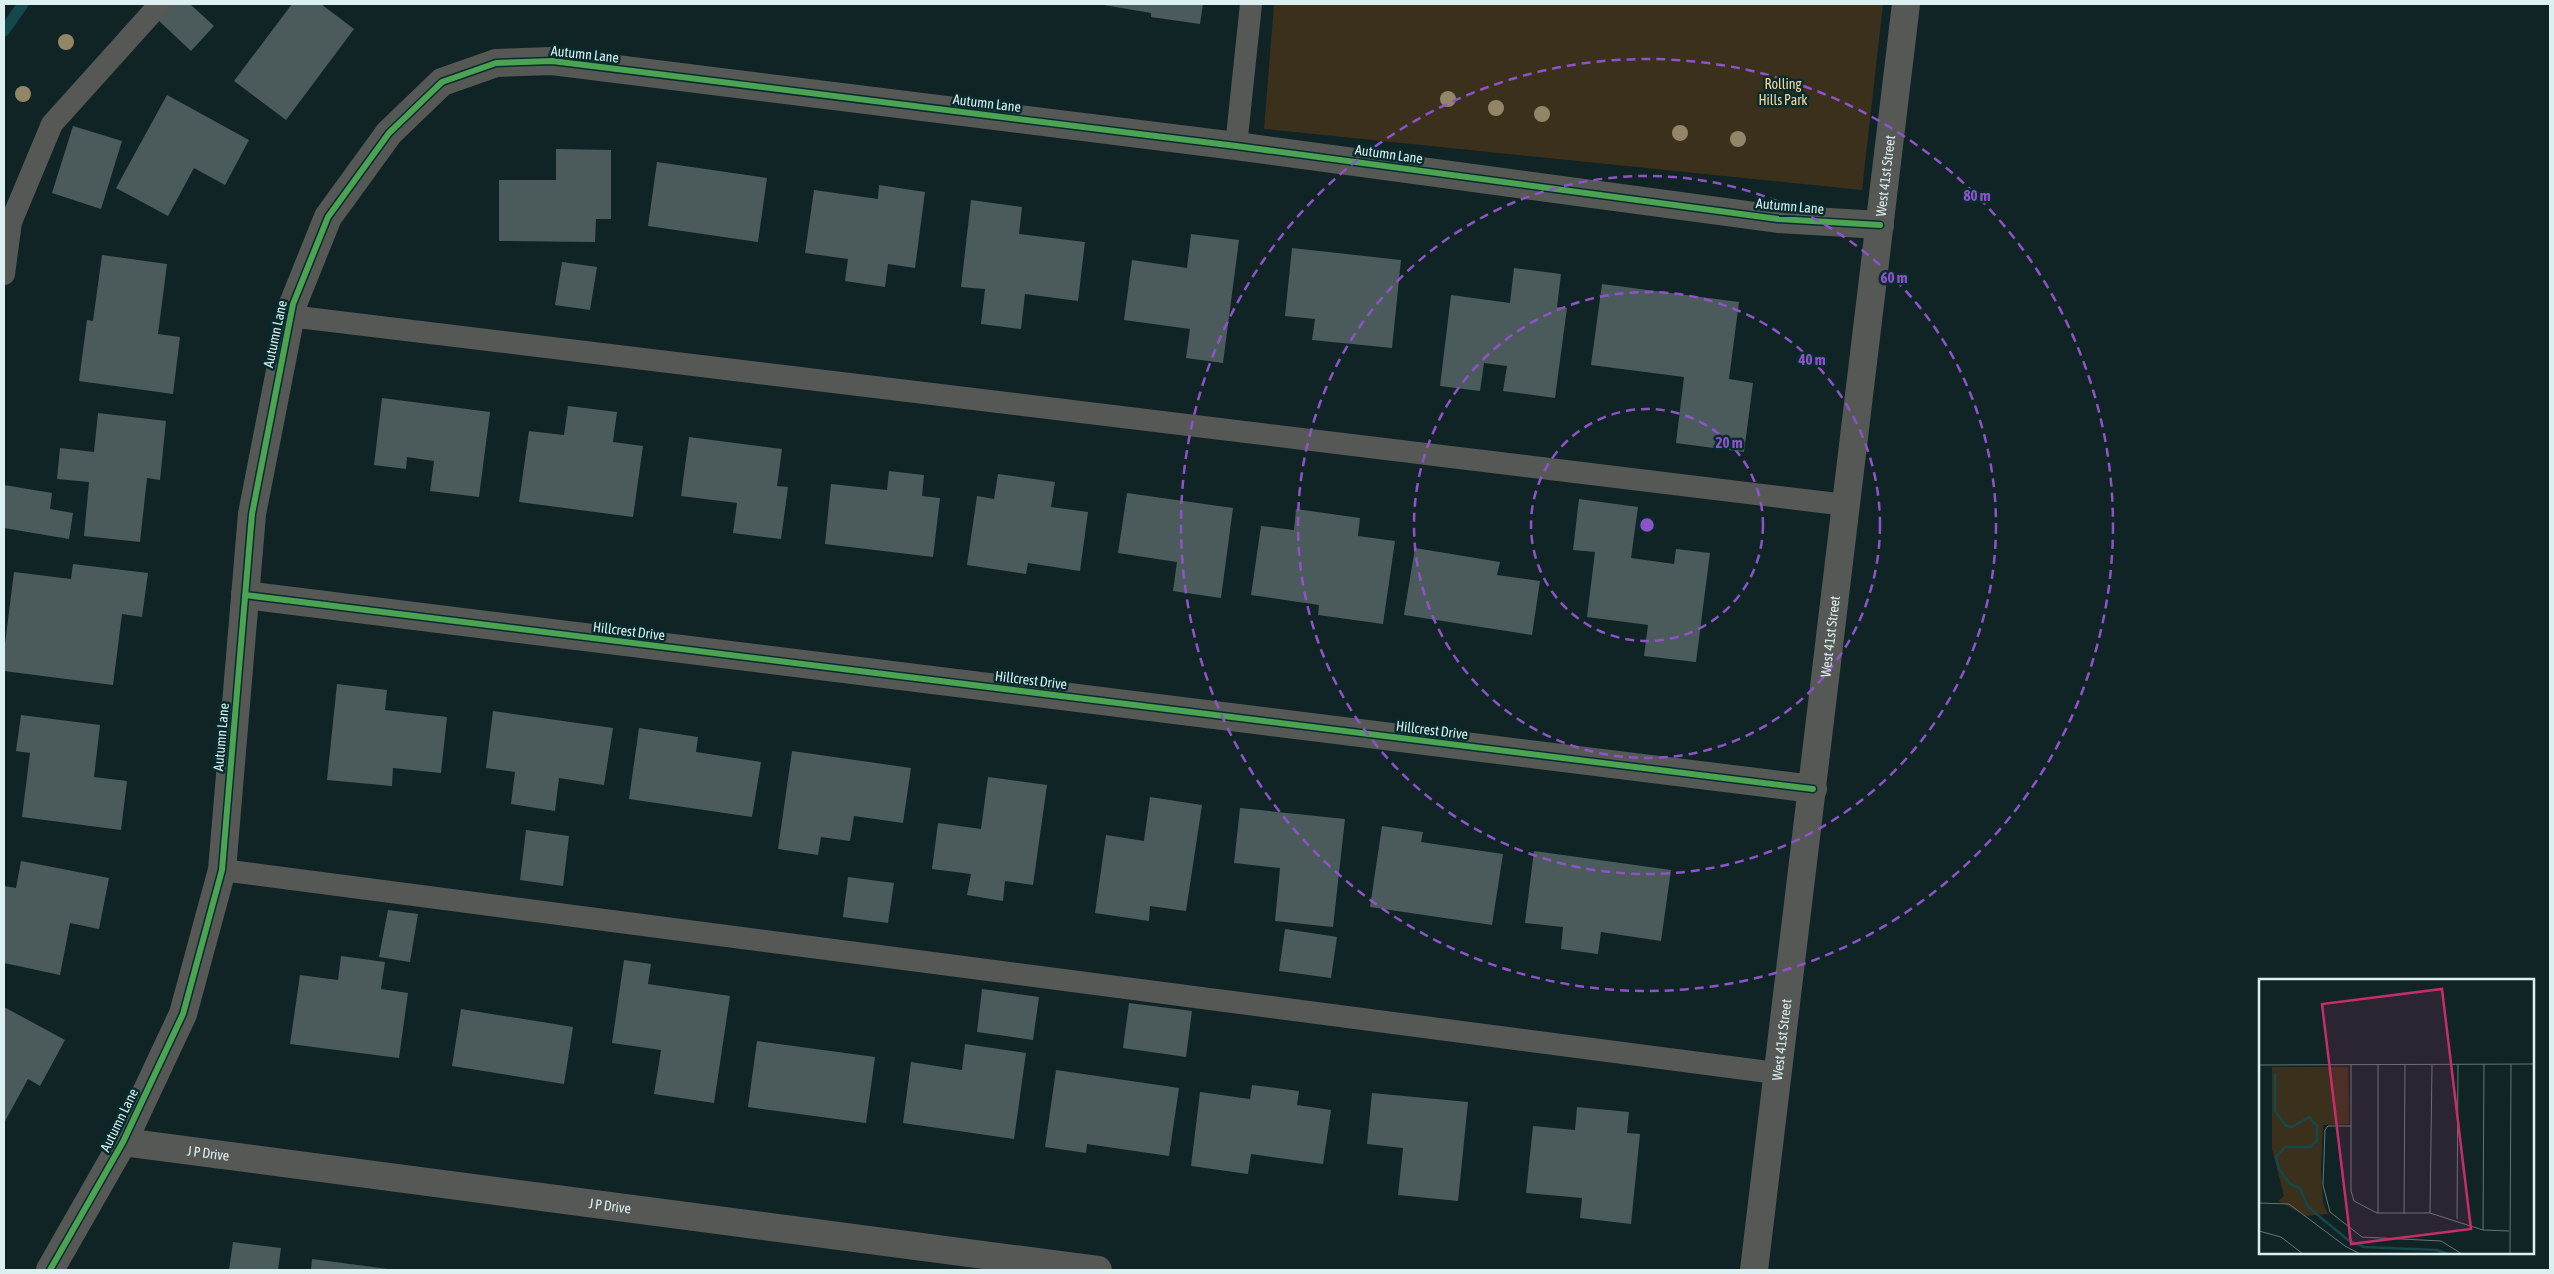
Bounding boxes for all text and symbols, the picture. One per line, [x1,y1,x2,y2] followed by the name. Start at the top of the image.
[550,42,620,66] street label: Autumn Lane
[1758,76,1808,108] park label: Rolling Hills Park
[952,91,1022,115] street label: Autumn Lane
[1873,134,1898,217] street label: West 41st Street
[1354,141,1424,167] street label: Autumn Lane
[1964,187,1991,204] text: 80 m
[1755,195,1825,217] street label: Autumn Lane
[1881,269,1908,286] text: 60 m
[260,299,290,369] street label: Autumn Lane
[1798,351,1826,368] text: 40 m
[1716,434,1743,451] text: 20 m
[1638,516,1656,534] centre of rings
[1817,595,1843,678] street label: West 41st Street
[592,619,666,643] street label: Hillcrest Drive
[994,668,1068,692] street label: Hillcrest Drive
[210,702,232,772] street label: Autumn Lane
[1395,718,1469,742] street label: Hillcrest Drive
[2259,979,2534,1254] inset map
[1769,998,1794,1081] street label: West 41st Street
[97,1086,141,1154] street label: Autumn Lane
[186,1143,230,1164] street label: J P Drive
[588,1195,632,1217] street label: J P Drive

